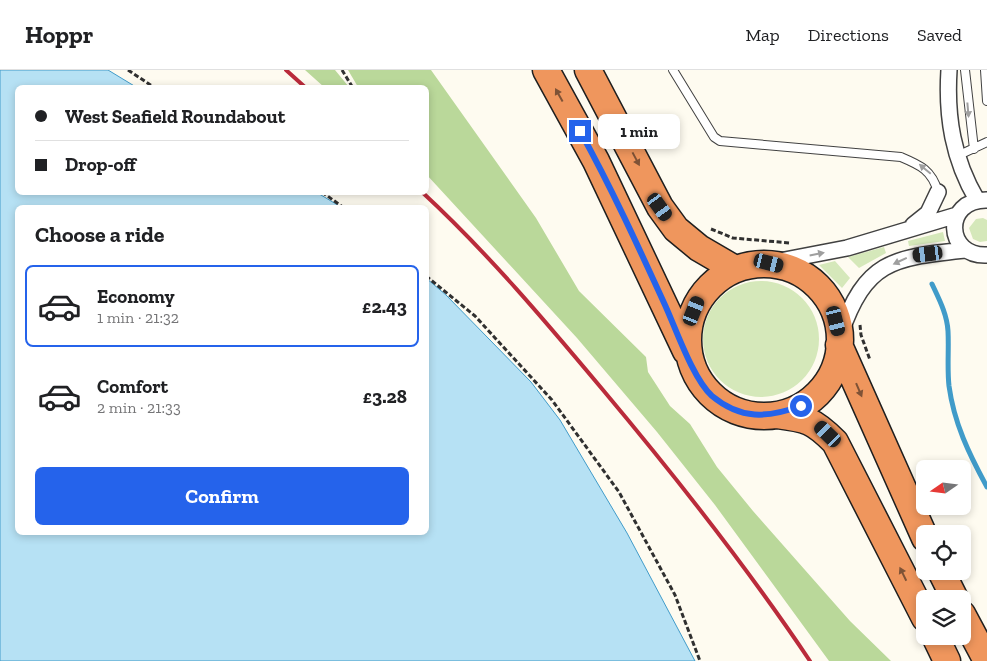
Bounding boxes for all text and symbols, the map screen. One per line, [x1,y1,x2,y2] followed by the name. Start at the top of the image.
[25,20,93,49] text: Hoppr
[745,24,780,46] text: Map
[808,24,889,46] text: Directions
[917,24,962,46] text: Saved
[555,88,564,101] one-way arrow
[965,102,973,118] one-way arrow
[65,105,285,128] text: West Seafield Roundabout
[598,114,680,148] callout: 1 min
[569,120,591,142] route end
[620,122,658,141] text: 1 min
[632,152,640,167] one-way arrow
[65,153,136,176] text: Drop-off
[918,164,931,175] one-way arrow
[645,190,674,224] car
[35,221,165,248] text: Choose a ride
[912,245,943,263] car
[809,250,824,258] one-way arrow
[752,252,785,274] car
[893,257,907,265] one-way arrow
[37,284,82,329] icon: car
[97,285,175,308] text: Economy
[681,294,706,328] car
[362,295,407,318] text: £2.43
[825,305,846,337] car
[97,308,179,327] text: 1 min · 21:32
[37,374,82,419] icon: car
[97,375,168,398] text: Comfort
[855,383,863,397] one-way arrow
[363,385,407,408] text: £3.28
[790,395,812,417] route start
[97,398,181,417] text: 2 min · 21:33
[811,418,844,450] car
[916,460,971,515] north arrow
[916,460,971,645] map controls
[35,467,409,525] button: Confirm
[916,525,971,580] button: locate
[899,567,907,582] one-way arrow
[916,590,971,645] button: layers

